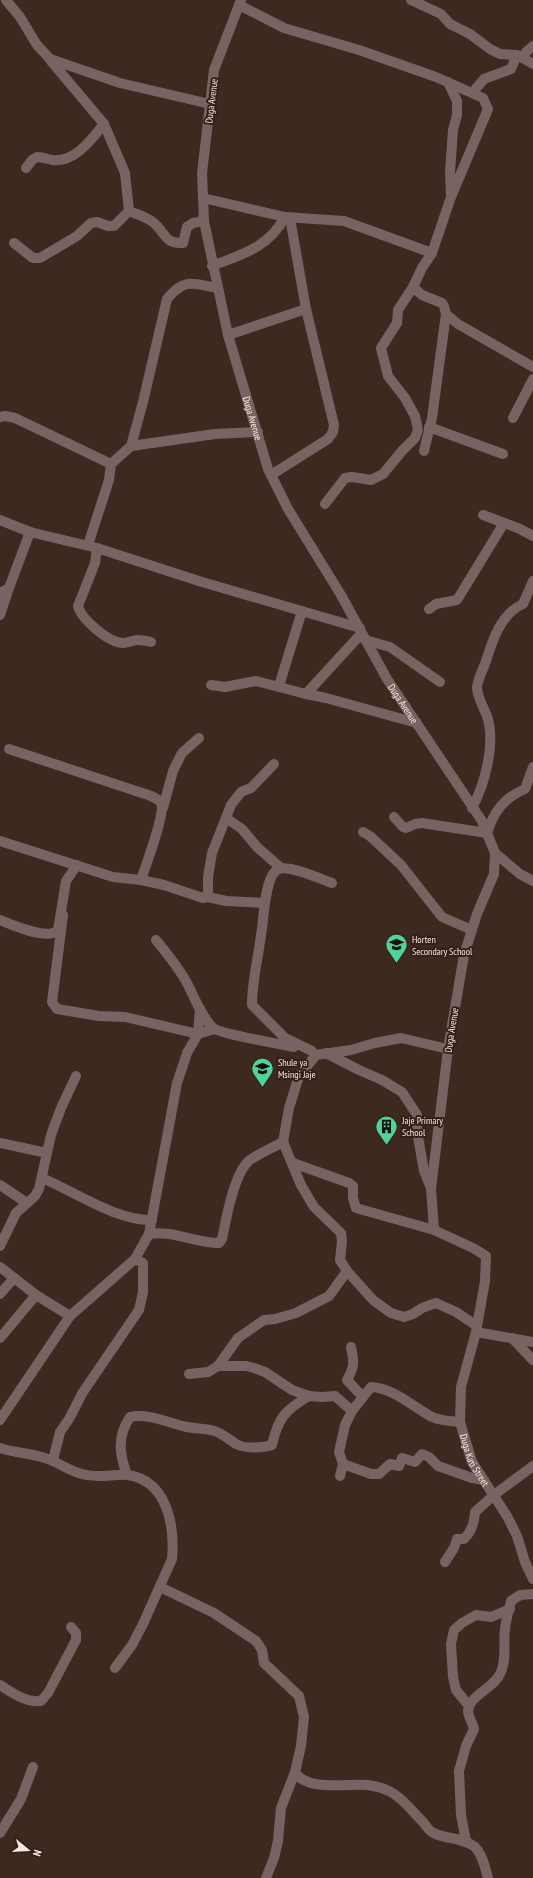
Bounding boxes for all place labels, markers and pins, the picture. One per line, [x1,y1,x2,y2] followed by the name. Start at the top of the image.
[384,932,410,965] school or university icon: Horten Secondary School
[412,933,473,958] place label: Horten Secondary School
[250,1055,276,1088] school or university icon: Shule ya Msingi Jaje
[278,1056,316,1081] place label: Shule ya Msingi Jaje
[373,1113,399,1146] building icon: Jaje Primary School
[401,1114,443,1139] place label: Jaje Primary School

